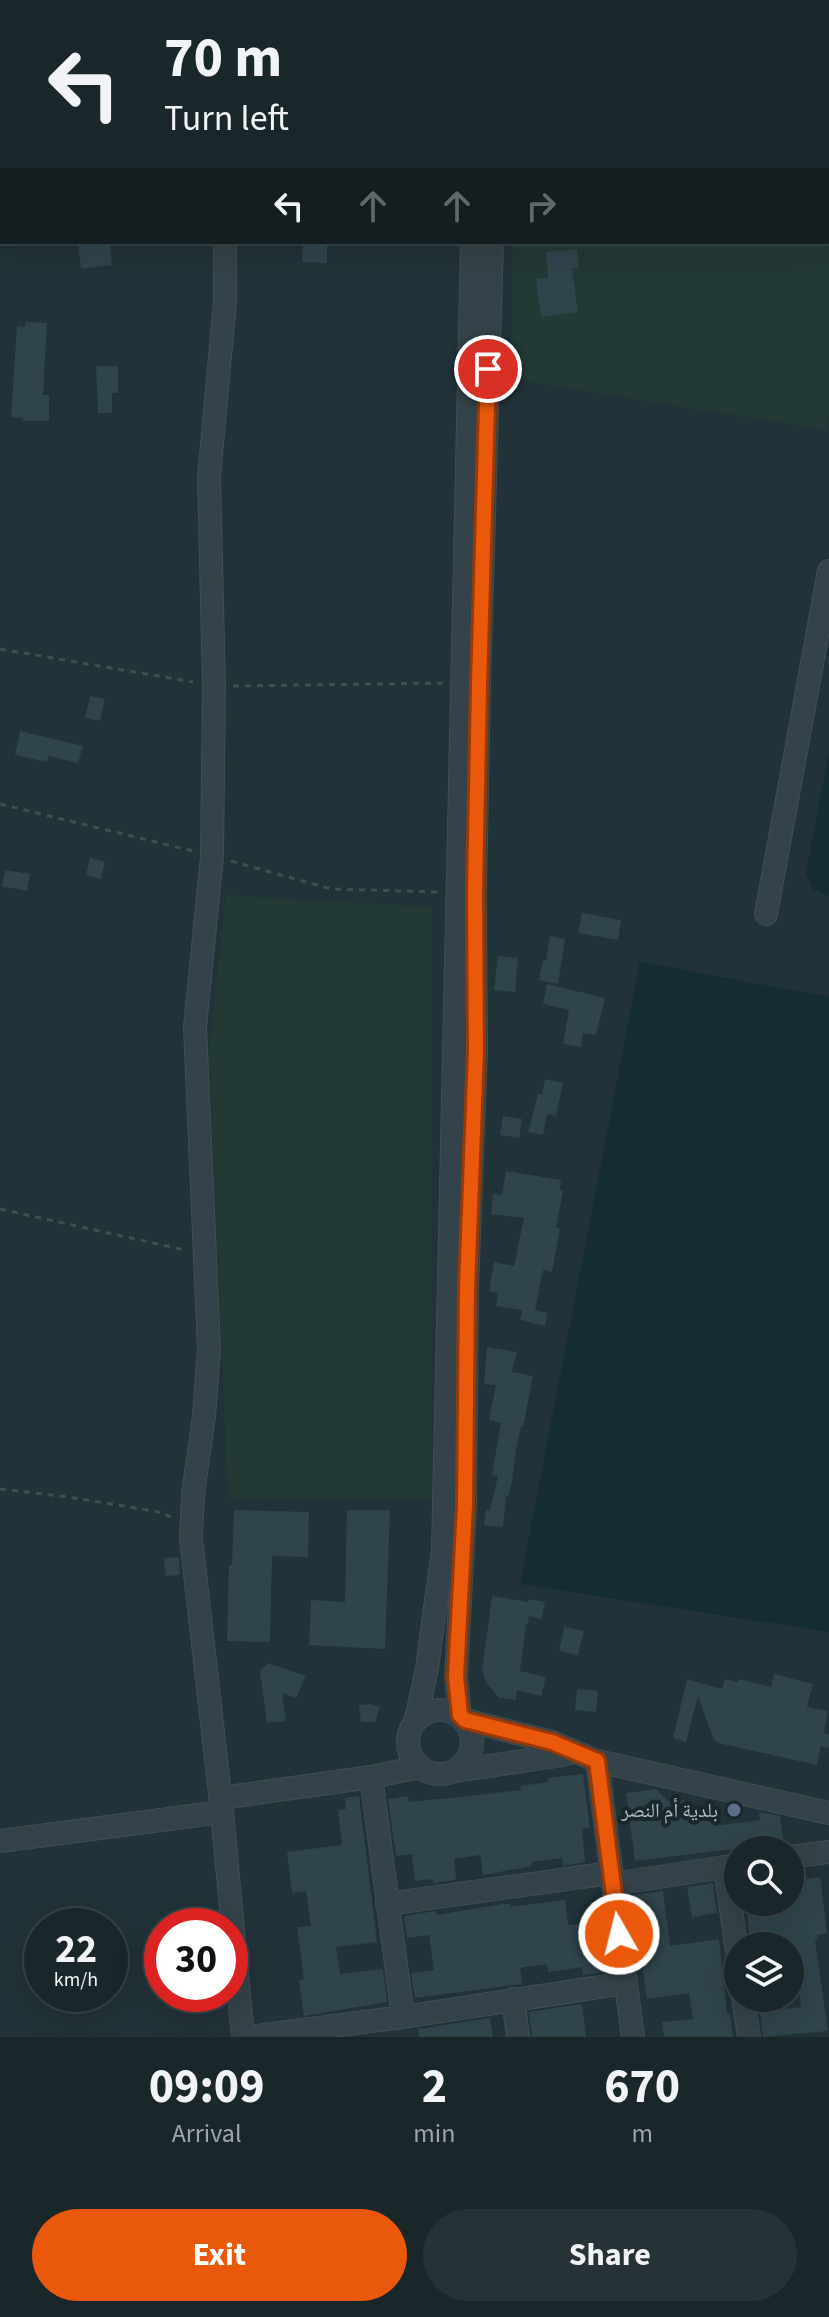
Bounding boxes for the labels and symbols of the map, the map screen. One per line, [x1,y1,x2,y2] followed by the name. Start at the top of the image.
[454,335,522,403] pin
[620,1797,718,1825] place label: بلدية أم النصر
[725,1801,743,1819] marker: بلدية أم النصر
[577,1892,661,1976] position arrow
[144,1908,248,2012] speed limit sign: 30

